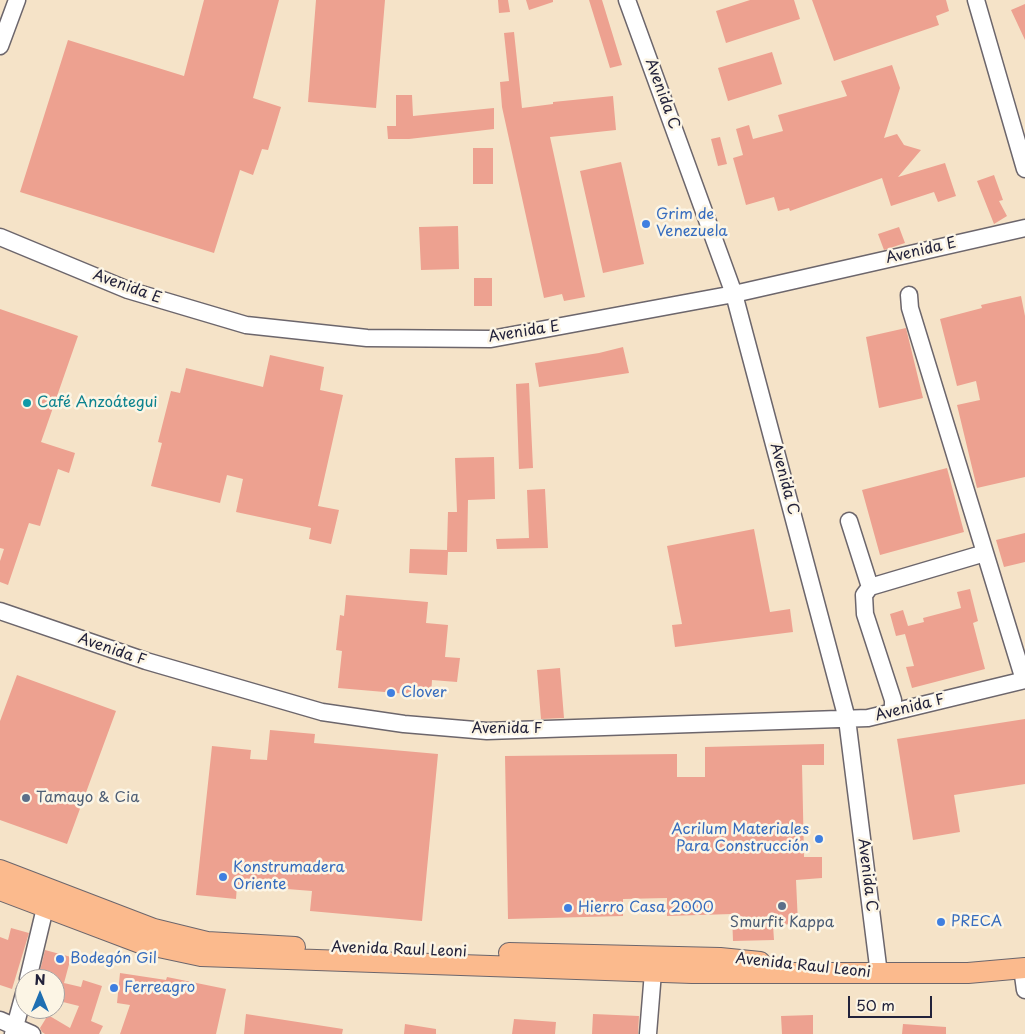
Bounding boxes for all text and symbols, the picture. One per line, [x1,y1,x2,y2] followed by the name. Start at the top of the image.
[641,56,683,132] street label: Avenida C
[656,206,728,241] place label: Grim de Venezuela
[640,218,652,230] marker: Grim de Venezuela
[884,234,958,268] street label: Avenida E
[90,266,164,308] street label: Avenida E
[487,318,561,346] street label: Avenida E
[37,394,158,412] place label: Café Anzoátegui
[21,397,33,409] marker: Café Anzoátegui
[766,441,802,517] street label: Avenida C
[76,630,148,670] street label: Avenida F
[401,684,447,702] place label: Clover
[385,687,397,699] marker: Clover
[873,691,947,725] street label: Avenida F
[472,720,542,738] street label: Avenida F
[36,789,139,807] place label: Tamayo & Cia
[20,792,32,804] marker: Tamayo & Cia
[671,821,809,856] place label: Acrilum Materiales Para Construcción
[813,833,825,845] marker: Acrilum Materiales Para Construcción
[854,837,880,913] street label: Avenida C
[233,859,345,894] place label: Konstrumadera Oriente
[217,871,229,883] marker: Konstrumadera Oriente
[578,899,714,917] place label: Hierro Casa 2000
[776,900,788,912] marker: Smurfit Kappa
[562,902,574,914] marker: Hierro Casa 2000
[951,913,1002,931] place label: PRECA
[730,914,834,932] place label: Smurfit Kappa
[935,916,947,928] marker: PRECA
[331,939,467,961] street label: Avenida Raul Leoni
[70,950,157,968] place label: Bodegón Gil
[734,950,872,982] street label: Avenida Raul Leoni
[54,953,66,965] marker: Bodegón Gil
[15,969,65,1019] north arrow
[34,969,46,990] text: N
[124,979,195,997] place label: Ferreagro
[108,982,120,994] marker: Ferreagro
[850,986,934,1018] scale bar
[856,993,895,1016] text: 50 m

